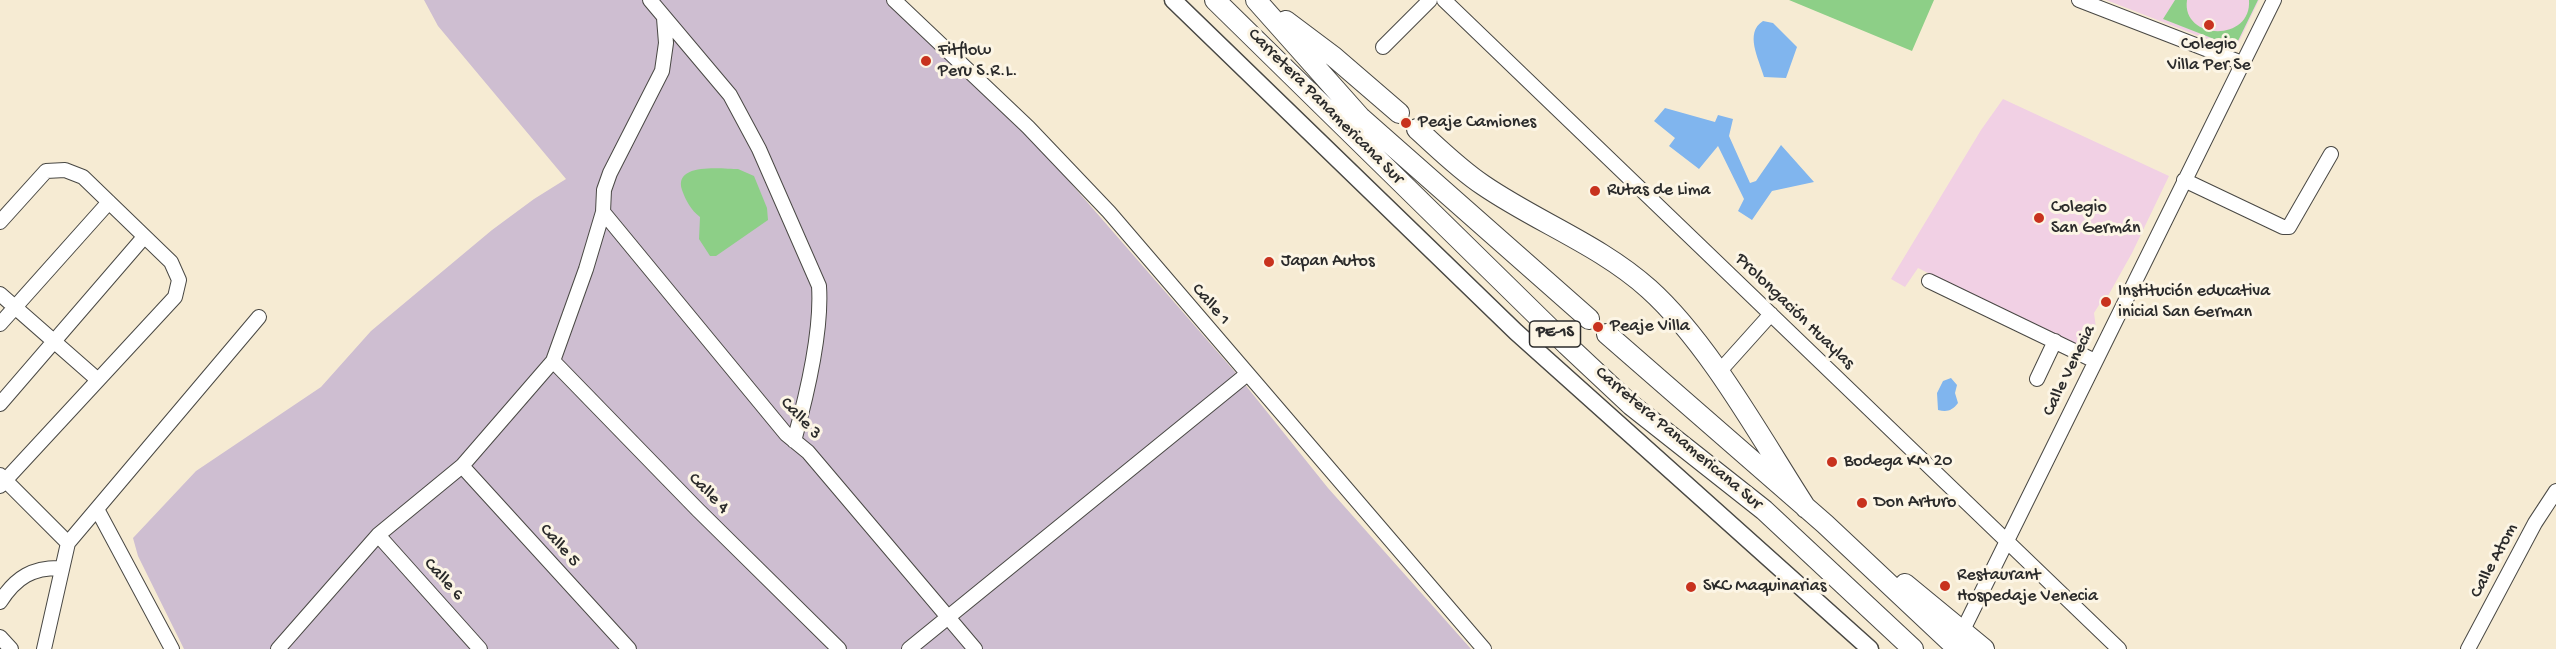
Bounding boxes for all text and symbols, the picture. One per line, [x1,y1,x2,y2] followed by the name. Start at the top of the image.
[2202,18,2216,32] marker: Colegio Villa Per Se
[1242,24,1408,190] street label: Carretera Panamericana Sur
[2167,34,2251,76] place label: Colegio Villa Per Se
[938,40,1018,82] place label: Fitflow Peru S.R.L.
[919,54,933,68] marker: Fitflow Peru S.R.L.
[1418,112,1536,134] place label: Peaje Camiones
[1399,116,1413,130] marker: Peaje Camiones
[1607,180,1710,202] place label: Rutas de Lima
[1588,184,1602,198] marker: Rutas de Lima
[2051,197,2140,240] place label: Colegio San Germán
[2032,211,2046,225] marker: Colegio San Germán
[1730,249,1858,375] street label: Prolongación Huaylas
[1281,251,1375,273] place label: Japan Autos
[1262,255,1276,269] marker: Japan Autos
[1186,280,1234,330] street label: Calle 1
[2118,281,2270,324] place label: Institución educativa inicial San German
[2099,295,2113,309] marker: Institución educativa inicial San German
[1610,316,1690,338] place label: Peaje Villa
[1591,320,1605,334] marker: Peaje Villa
[1530,321,1580,347] road number: PE-1S
[2039,322,2101,420] street label: Calle Venecia
[1590,363,1766,515] street label: Carretera Panamericana Sur
[775,393,825,445] street label: Calle 3
[1844,451,1953,473] place label: Bodega KM 20
[1825,455,1839,469] marker: Bodega KM 20
[683,469,733,519] street label: Calle 4
[1874,492,1956,514] place label: Don Arturo
[1855,496,1869,510] marker: Don Arturo
[534,520,584,572] street label: Calle 5
[2466,520,2524,602] street label: Calle Atom
[418,554,468,606] street label: Calle 6
[1957,565,2098,608] place label: Restaurant Hospedaje Venecia
[1703,576,1826,598] place label: SKC Maquinarias
[1938,579,1952,593] marker: Restaurant Hospedaje Venecia
[1684,580,1698,594] marker: SKC Maquinarias

